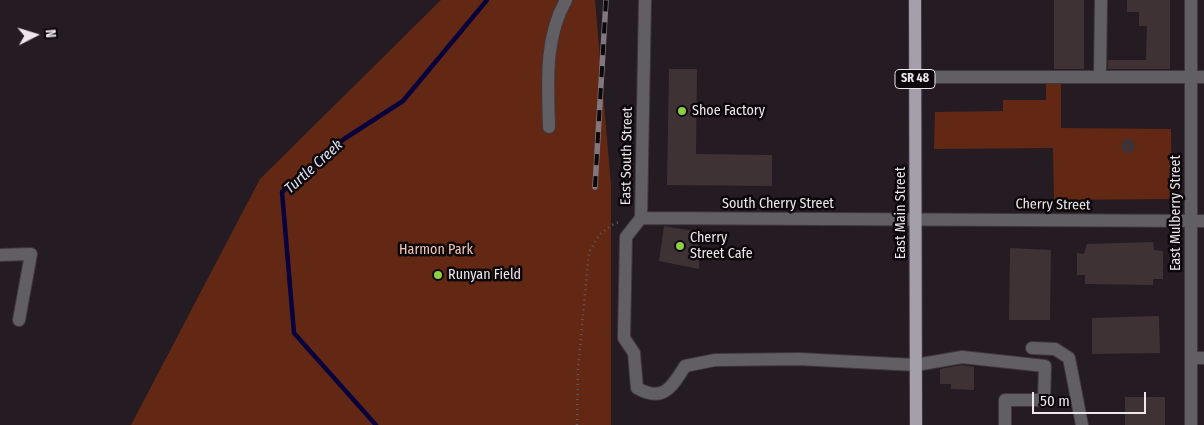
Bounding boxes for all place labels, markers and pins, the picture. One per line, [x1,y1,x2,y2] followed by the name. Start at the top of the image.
[692,103,765,119] place label: Shoe Factory
[676,105,688,117] marker: Shoe Factory
[690,230,753,262] place label: Cherry Street Cafe
[674,240,686,252] marker: Cherry Street Cafe
[448,267,521,283] place label: Runyan Field
[432,269,444,281] marker: Runyan Field

